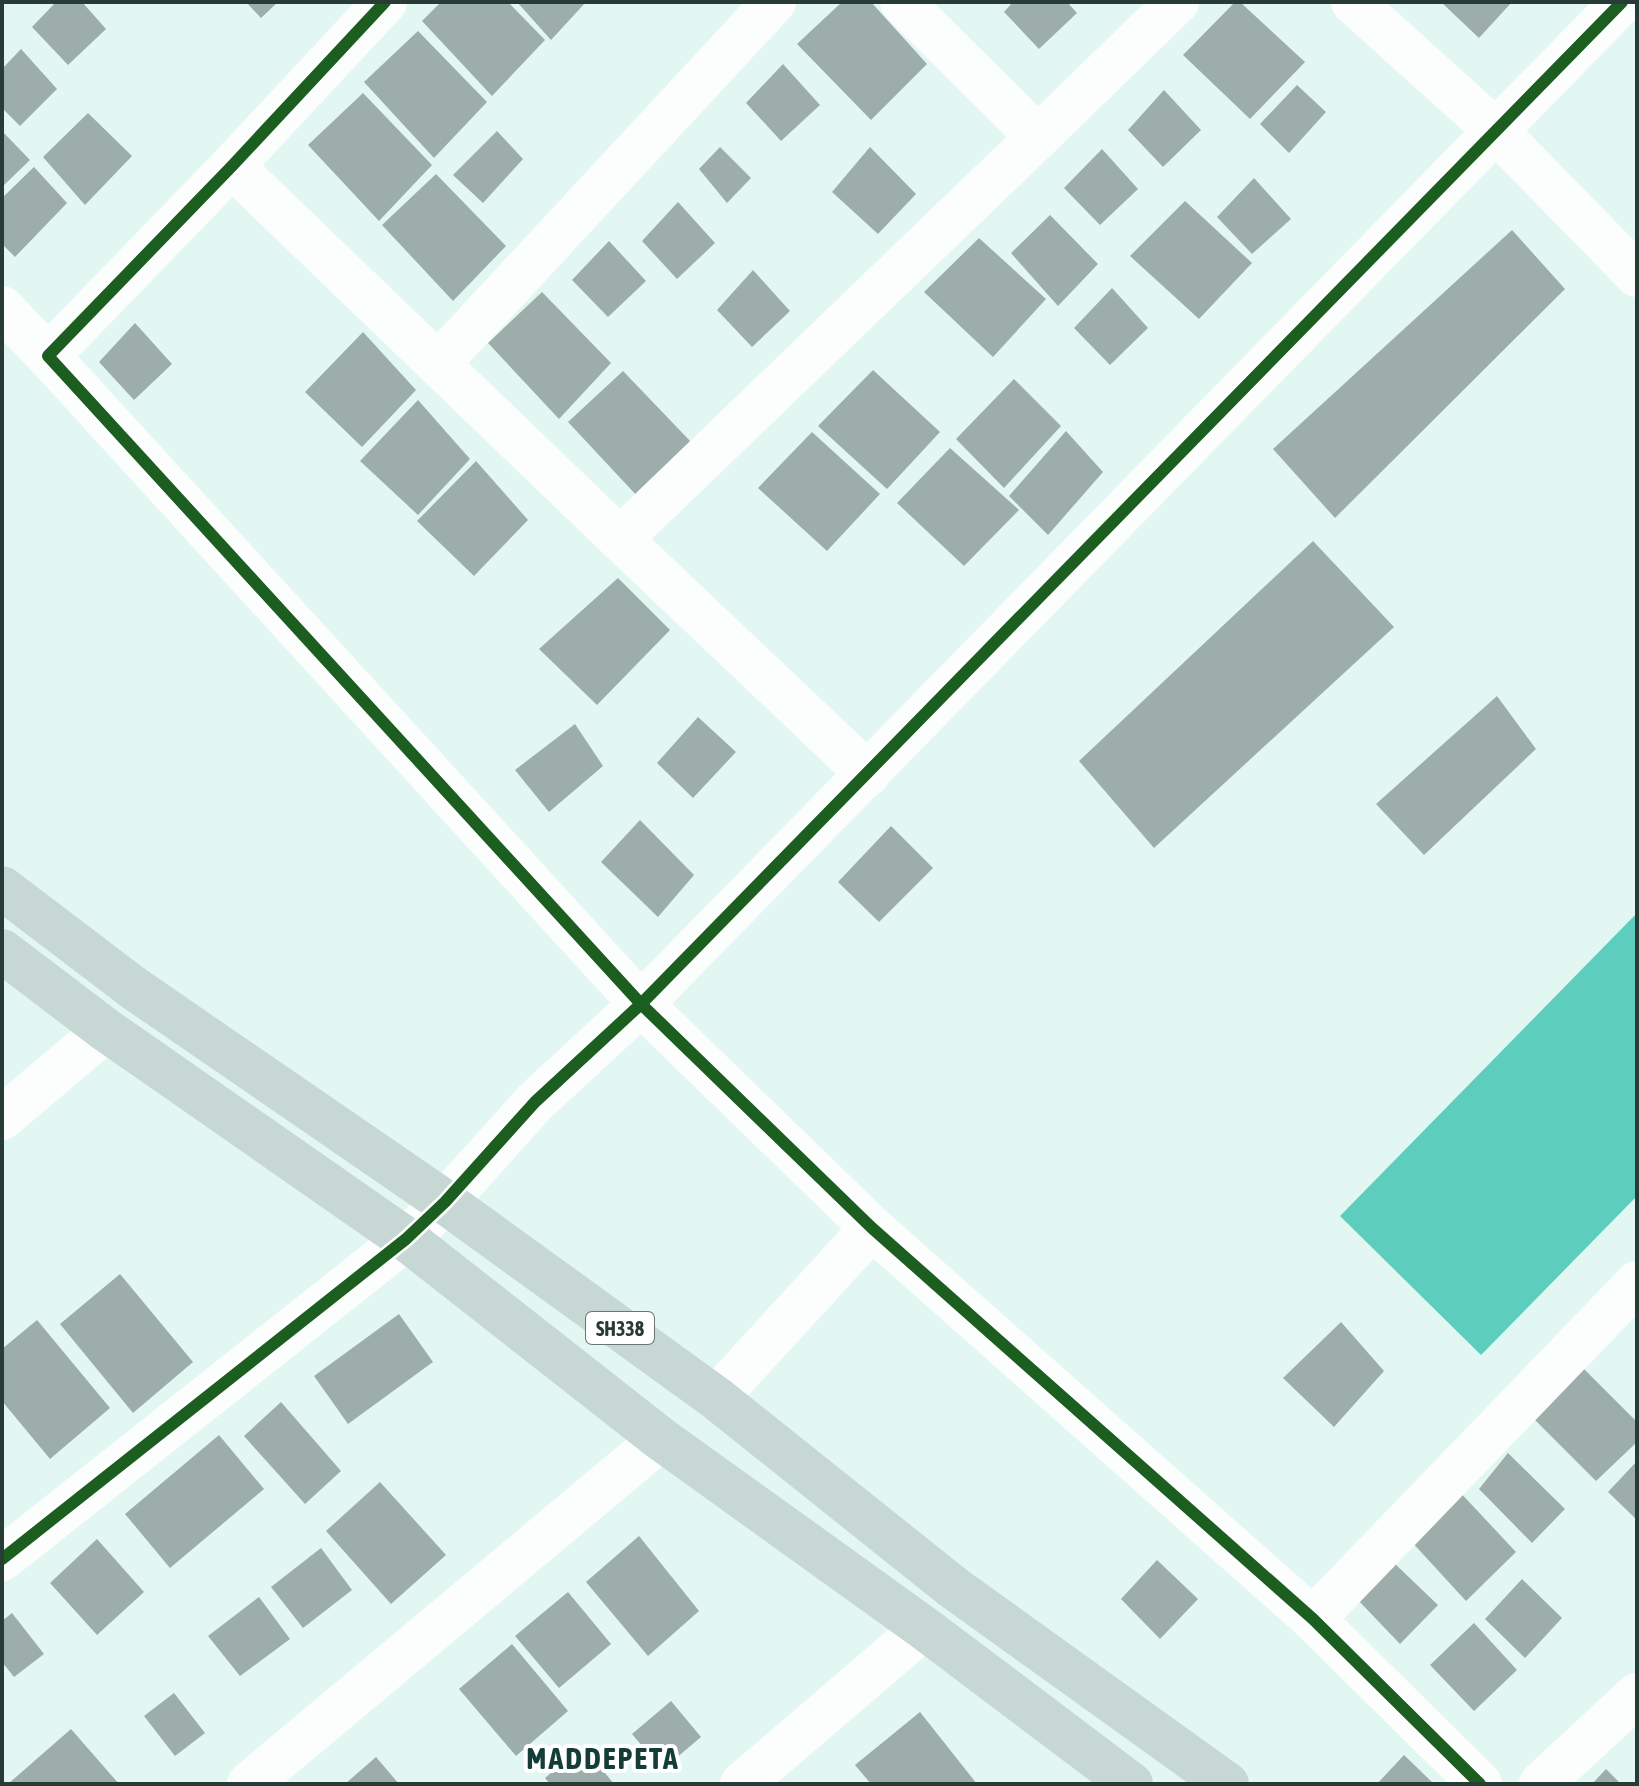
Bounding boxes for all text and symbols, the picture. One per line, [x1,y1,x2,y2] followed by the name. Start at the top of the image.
[586,1312,654,1344] road number: SH338
[526,1741,680,1775] district label: MADDEPETA

